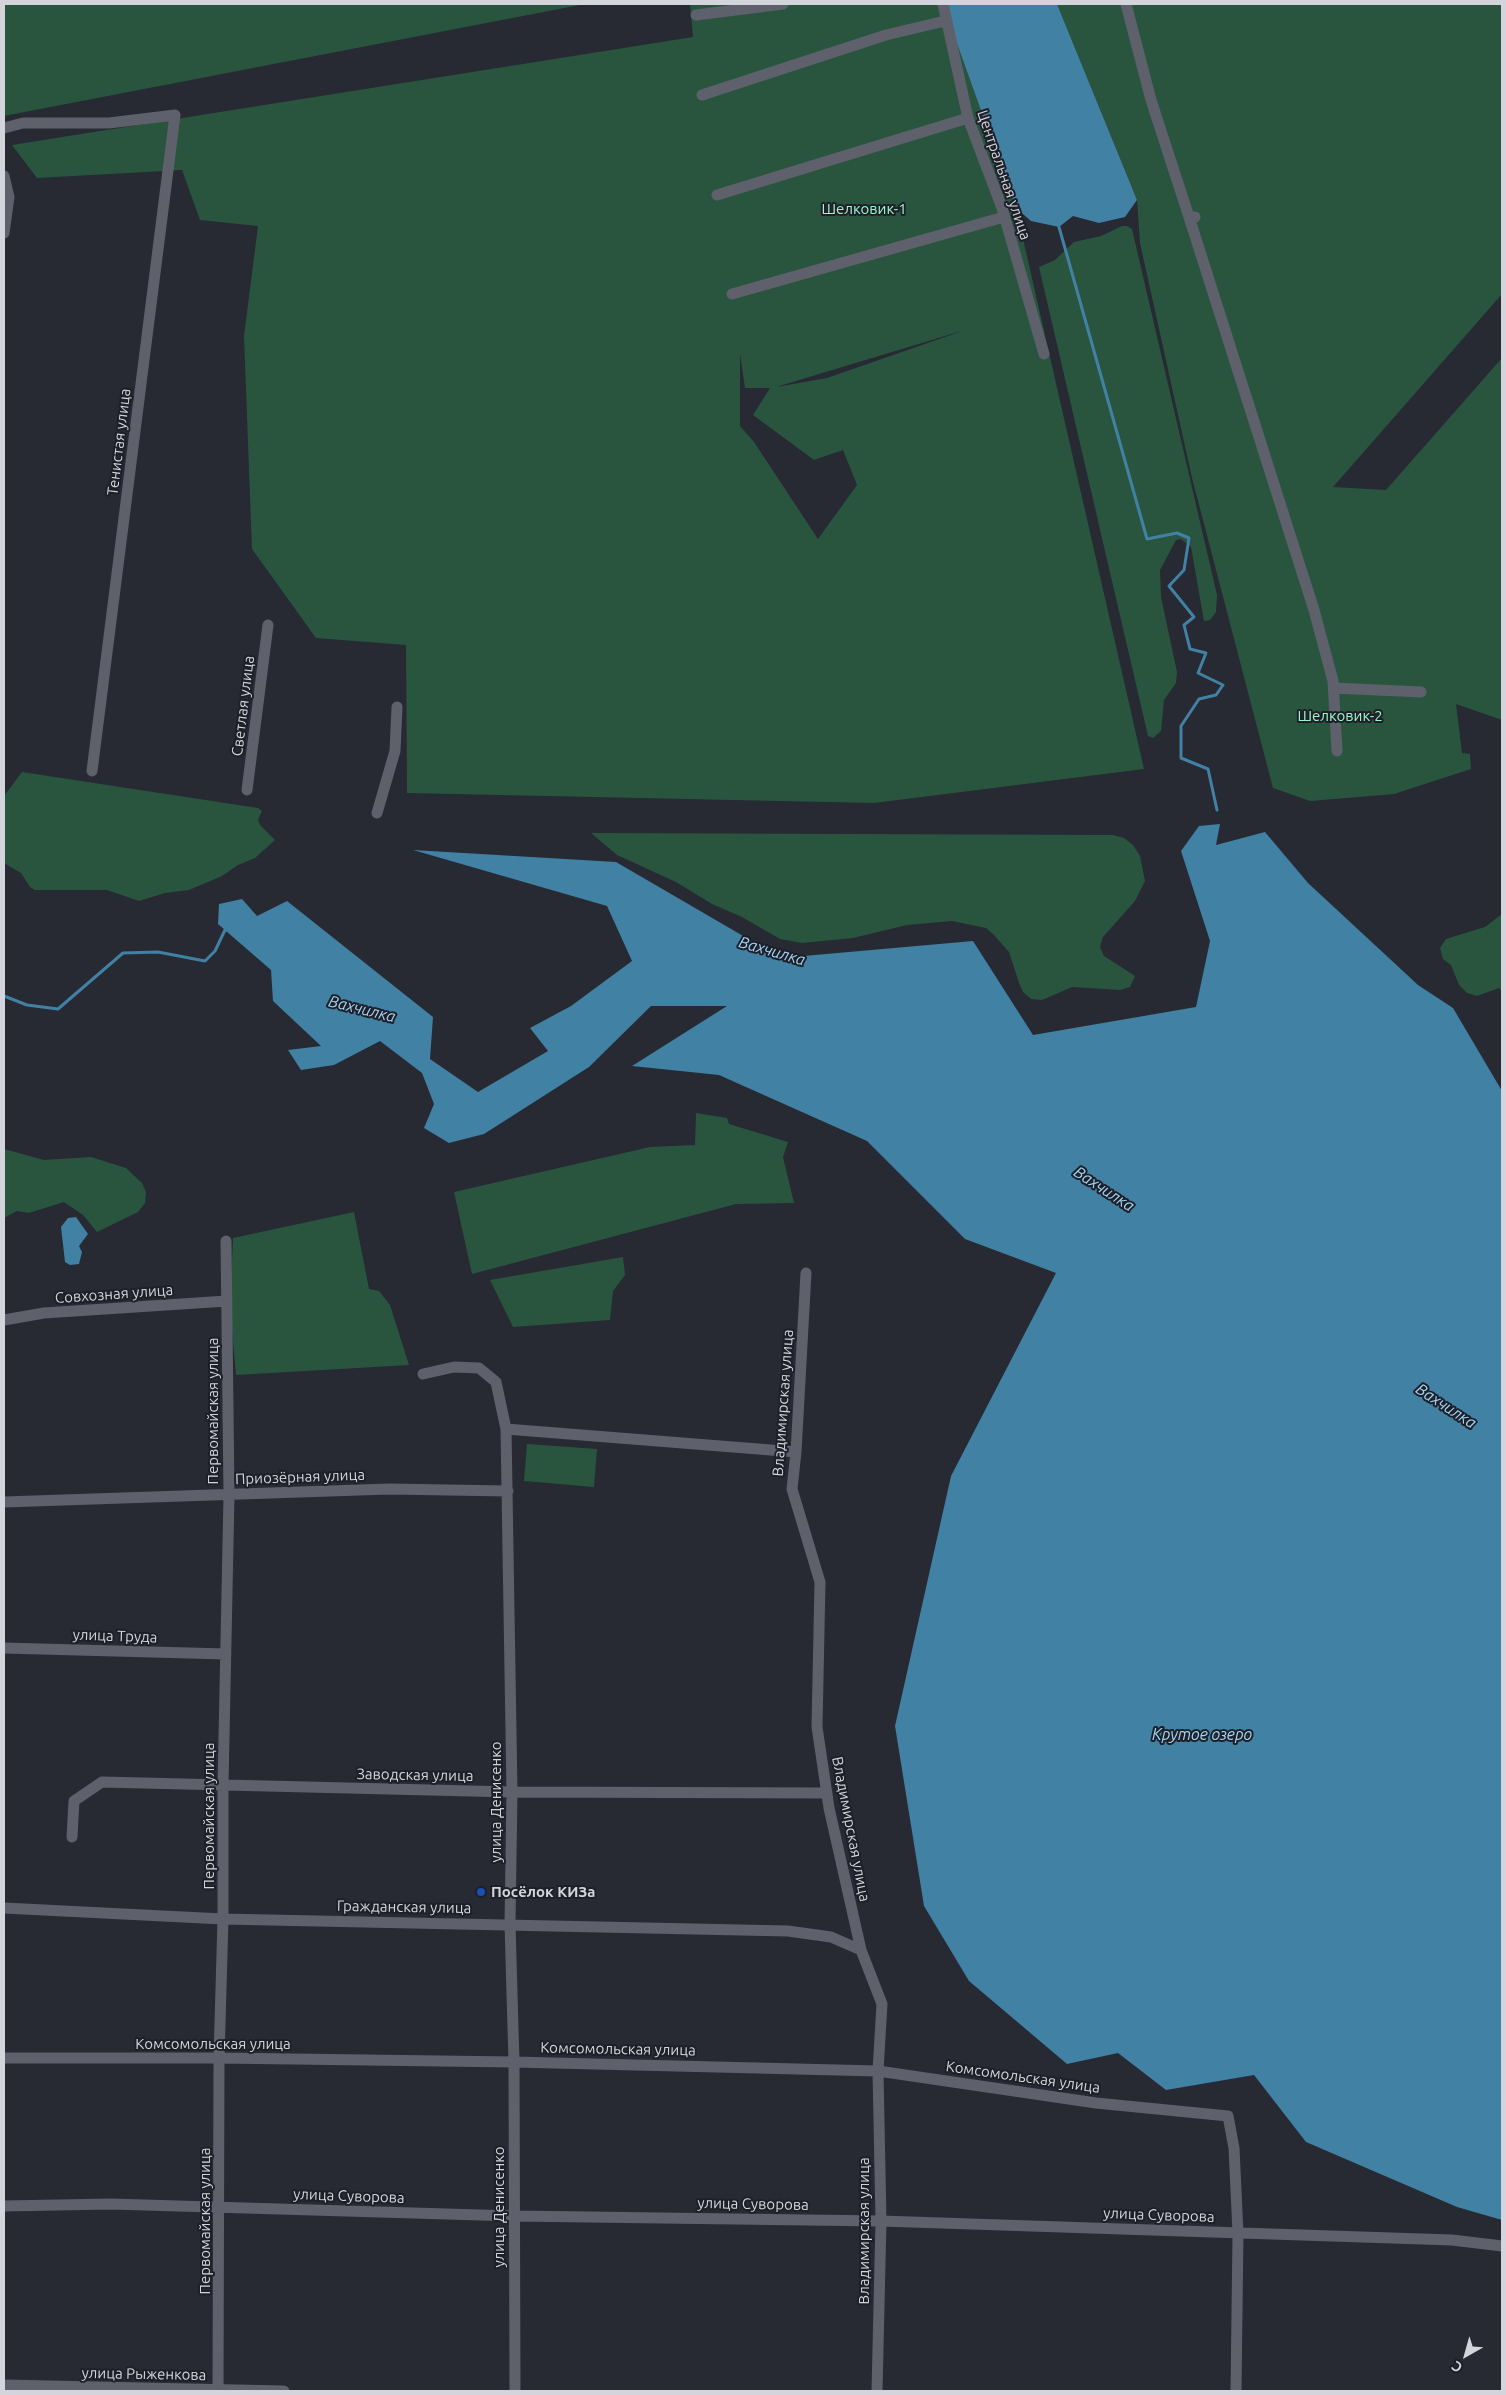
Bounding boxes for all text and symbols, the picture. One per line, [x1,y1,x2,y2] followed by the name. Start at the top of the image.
[973,108,1035,242] street label: Центральная улица
[821,200,907,218] park label: Шелковик-1
[104,387,134,497] street label: Тенистая улица
[228,655,258,757] street label: Светлая улица
[1297,707,1383,725] park label: Шелковик-2
[737,932,807,970] water label: Вахчилка
[327,991,397,1027] water label: Вахчилка
[1070,1162,1138,1216] water label: Вахчилка
[54,1281,174,1307] street label: Совхозная улица
[769,1329,797,1477] street label: Владимирская улица
[204,1338,222,1484] street label: Первомайская улица
[1412,1379,1480,1433] water label: Вахчилка
[235,1466,365,1488] street label: Приозёрная улица
[72,1626,158,1646] street label: улица Труда
[1152,1725,1252,1745] water label: Крутое озеро
[487,1741,505,1863] street label: улица Денисенко
[200,1743,218,1889] street label: Первомайская улица
[828,1755,874,1903] street label: Владимирская улица
[356,1765,474,1785] street label: Заводская улица
[491,1883,595,1901] place label: Посёлок КИЗа
[475,1886,487,1898] marker: Посёлок КИЗа
[337,1897,471,1917] street label: Гражданская улица
[135,2035,291,2053] street label: Комсомольская улица
[540,2039,696,2059] street label: Комсомольская улица
[945,2057,1101,2097] street label: Комсомольская улица
[490,2146,508,2268] street label: улица Денисенко
[196,2148,214,2294] street label: Первомайская улица
[855,2157,873,2305] street label: Владимирская улица
[293,2185,405,2207] street label: улица Суворова
[697,2194,809,2214] street label: улица Суворова
[1103,2204,1215,2226] street label: улица Суворова
[1441,2330,1491,2380] north arrow
[1448,2358,1465,2376] text: С
[81,2364,207,2384] street label: улица Рыженкова

